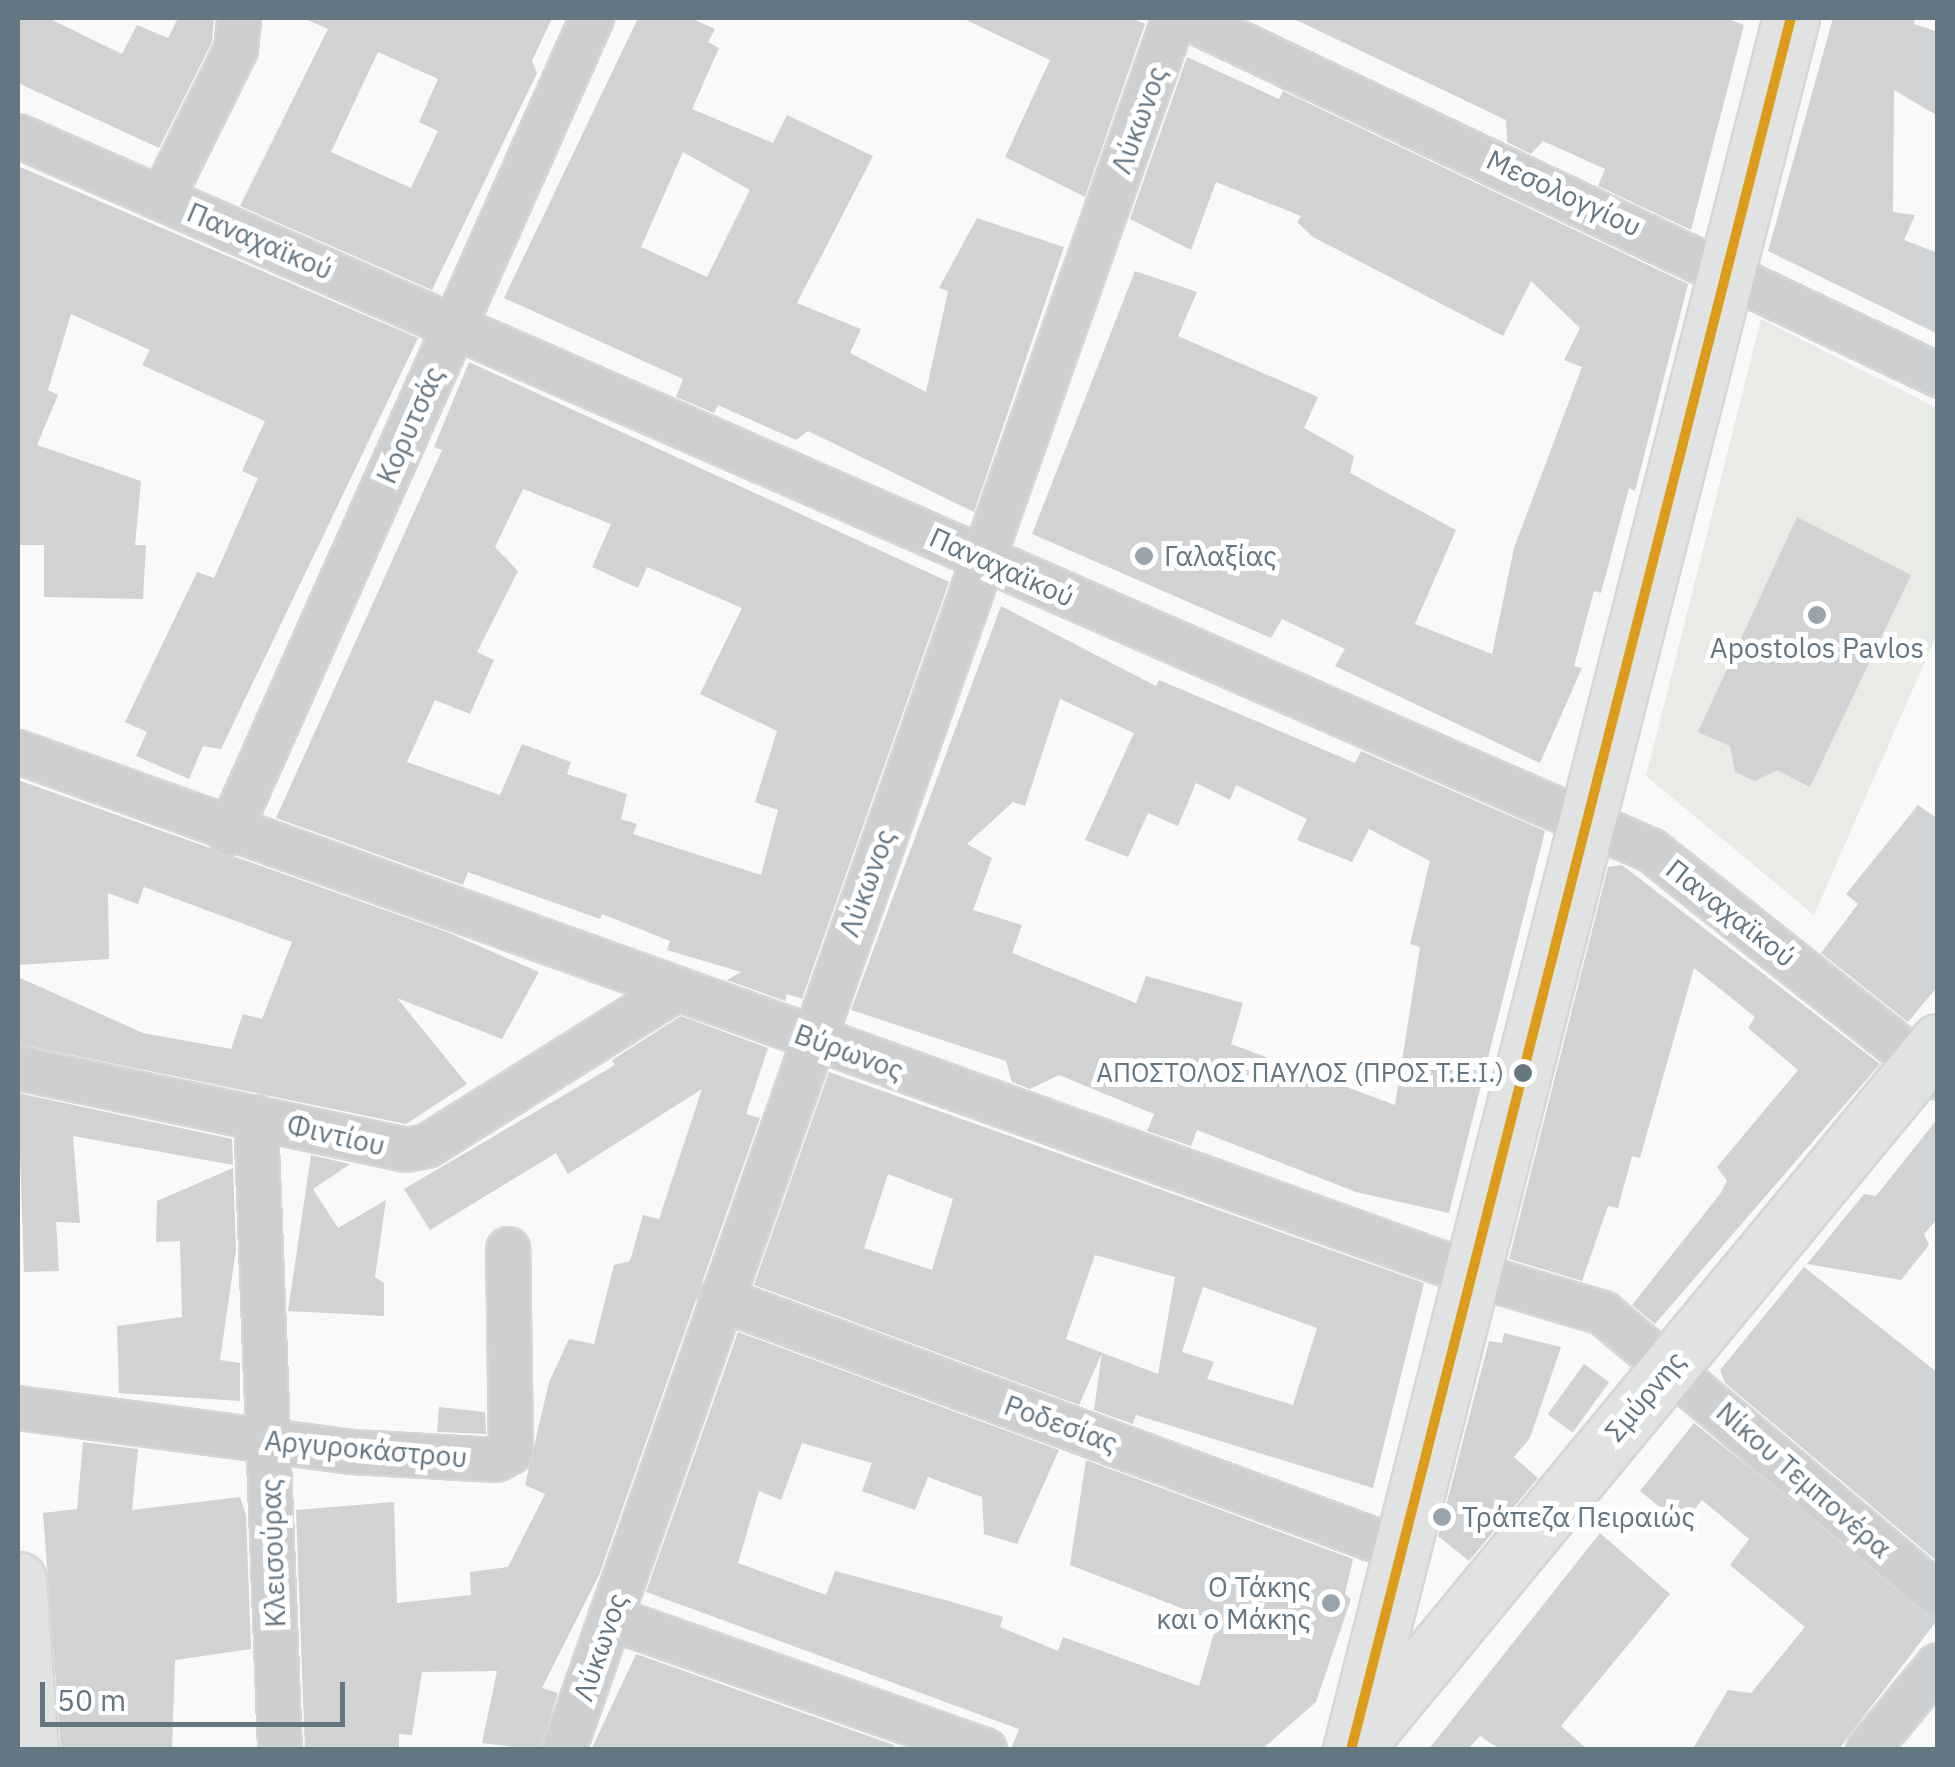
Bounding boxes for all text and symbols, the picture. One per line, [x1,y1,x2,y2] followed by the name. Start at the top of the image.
[1104,62,1174,178] street label: Λύκωνος
[1481,143,1647,243] street label: Μεσολογγίου
[182,195,338,287] street label: Παναχαϊκού
[369,361,451,489] street label: Κορυτσάς
[924,520,1080,614] street label: Παναχαϊκού
[1164,539,1277,573] place label: Γαλαξίας
[1133,545,1155,567] marker: Γαλαξίας
[1806,604,1828,626] marker: Apostolos Pavlos
[1710,631,1924,665] place label: Apostolos Pavlos
[832,825,902,941] street label: Λύκωνος
[1660,852,1802,974] street label: Παναχαϊκού
[790,1017,908,1087] street label: Βύρωνος
[1096,1057,1504,1089] place label: ΑΠΟΣΤΟΛΟΣ ΠΑΥΛΟΣ (ΠΡΟΣ Τ.Ε.Ι.)
[1513,1063,1533,1083] marker: ΑΠΟΣΤΟΛΟΣ ΠΑΥΛΟΣ (ΠΡΟΣ Τ.Ε.Ι.)
[284,1107,388,1163] street label: Φιντίου
[1598,1344,1692,1448] street label: Σμύρνης
[1000,1388,1122,1460] street label: Ροδεσίας
[1710,1395,1898,1565] street label: Νίκου Τεμπονέρα
[263,1423,469,1475] street label: Αργυροκάστρου
[254,1478,292,1628] street label: Κλεισούρας
[1462,1500,1695,1534] place label: Τράπεζα Πειραιώς
[1431,1506,1453,1528] marker: Τράπεζα Πειραιώς
[1156,1570,1311,1636] place label: Ο Τάκης και ο Μάκης
[566,1589,634,1705] street label: Λύκωνος
[1320,1592,1342,1614] marker: Ο Τάκης και ο Μάκης
[45,1662,350,1724] scale bar
[57,1680,126,1719] text: 50 m

